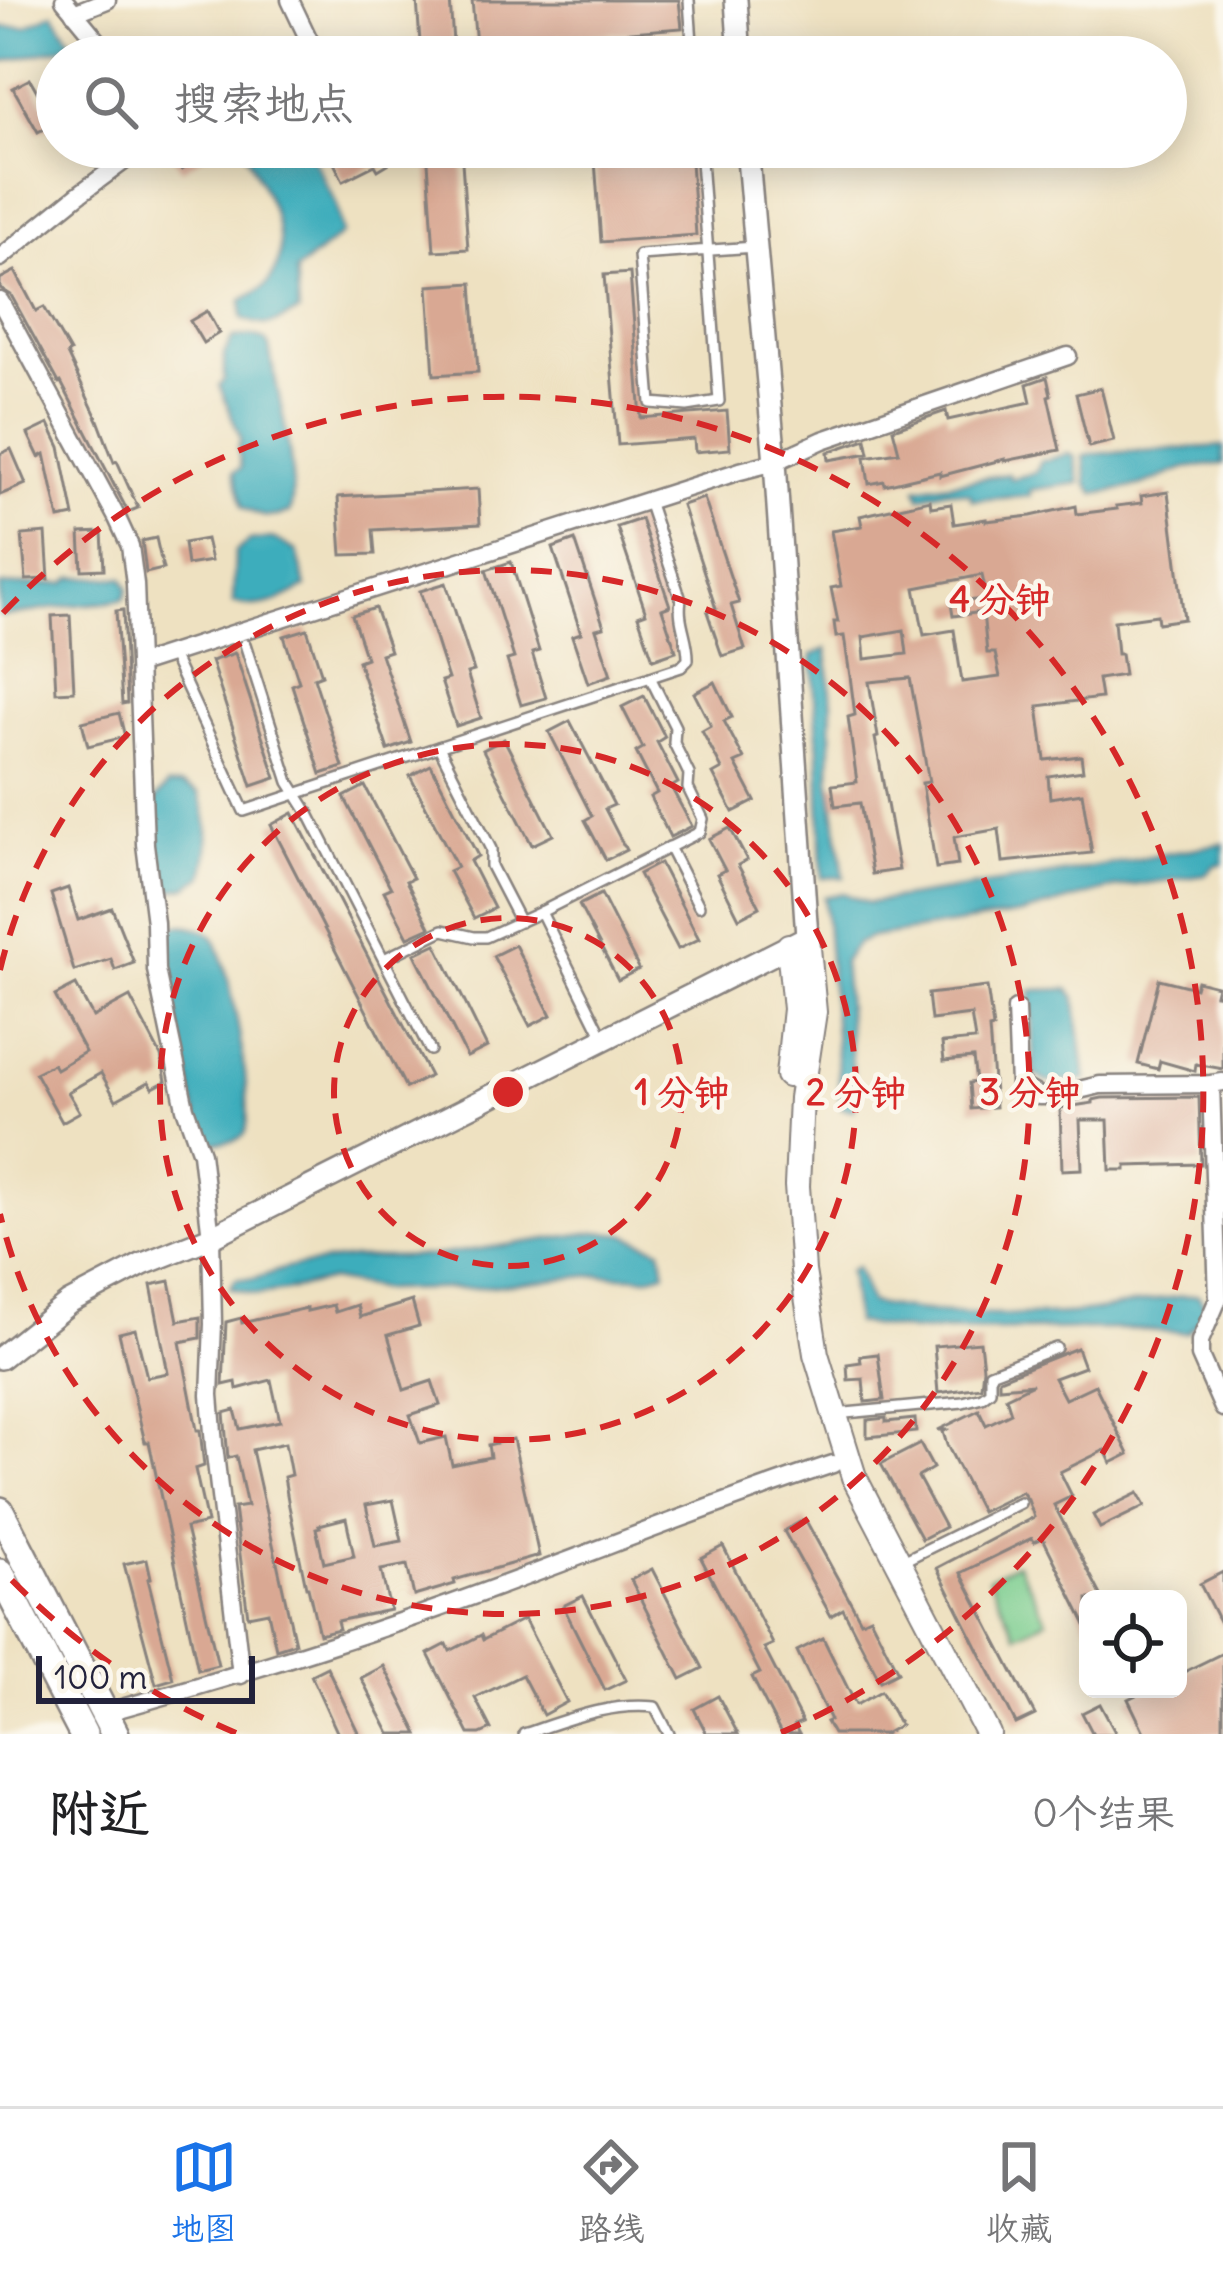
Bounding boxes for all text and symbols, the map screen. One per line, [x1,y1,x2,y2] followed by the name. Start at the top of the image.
[36,36,1187,168] search box
[78,69,144,135] icon: search
[174,75,354,131] text: 搜索地点
[949,577,1051,622] text: 4 分钟
[635,1070,729,1115] text: 1 分钟
[806,1070,906,1115] text: 2 分钟
[979,1070,1081,1115] text: 3 分钟
[487,1071,529,1113] centre of rings
[1079,1590,1187,1698] map controls
[1079,1590,1187,1698] button: locate
[36,1650,255,1703] scale bar
[54,1656,147,1698] text: 100 m
[48,1781,150,1845] text: 附近
[1032,1789,1175,1838] text: 0个结果
[171,2134,237,2249] tab: 地图
[578,2134,644,2249] tab: 路线
[986,2134,1052,2249] tab: 收藏

